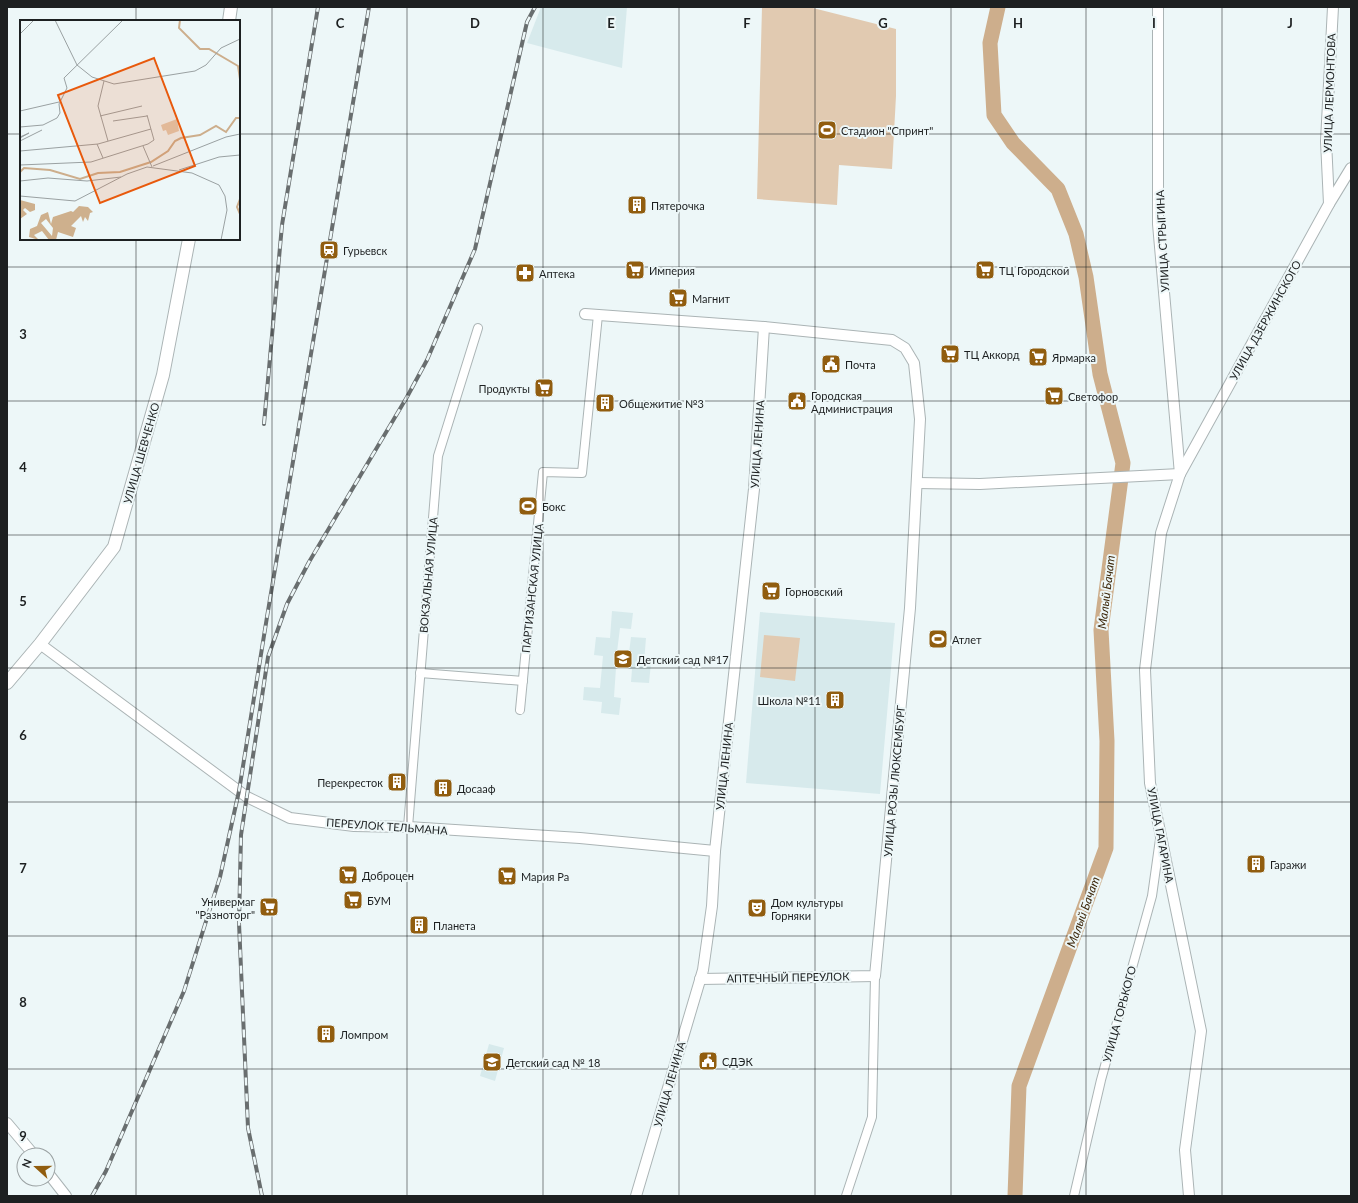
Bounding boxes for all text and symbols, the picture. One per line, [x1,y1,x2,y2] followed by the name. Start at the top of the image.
[336,15,345,31] text: C
[470,15,480,31] text: D
[607,15,615,31] text: E
[743,15,751,31] text: F
[878,15,888,31] text: G
[1013,15,1023,31] text: H
[1152,15,1156,31] text: I
[1287,15,1293,31] text: J
[20,20,240,240] inset map
[1320,33,1338,153] street label: УЛИЦА ЛЕРМОНТОВА
[816,119,838,141] sports icon: Стадион "Спринт"
[841,124,933,137] place label: Стадион "Спринт"
[1153,189,1171,292] street label: УЛИЦА СТРЫГИНА
[626,194,648,216] building icon: Пятерочка
[651,199,705,212] place label: Пятерочка
[318,239,340,261] station icon: Гурьевск
[343,244,387,257] place label: Гурьевск
[1227,258,1303,382] street label: УЛИЦА ДЗЕРЖИНСКОГО
[624,259,646,281] supermarket icon: Империя
[974,259,996,281] supermarket icon: ТЦ Городской
[514,262,536,284] pharmacy icon: Аптека
[649,264,695,277] place label: Империя
[999,264,1069,277] place label: ТЦ Городской
[539,267,575,280] place label: Аптека
[667,287,689,309] supermarket icon: Магнит
[692,292,731,305] place label: Магнит
[19,326,27,342] text: 3
[939,343,961,365] supermarket icon: ТЦ Аккорд
[1027,346,1049,368] supermarket icon: Ярмарка
[964,348,1020,361] place label: ТЦ Аккорд
[1051,351,1096,364] place label: Ярмарка
[820,353,842,375] public building icon: Почта
[845,358,876,371] place label: Почта
[533,377,555,399] supermarket icon: Продукты
[478,382,530,395] place label: Продукты
[1043,385,1065,407] supermarket icon: Светофор
[811,389,893,415] place label: Городская Администрация
[786,390,808,412] public building icon: Городская Администрация
[1068,390,1118,403] place label: Светофор
[594,392,616,414] building icon: Общежитие №3
[619,397,704,410] place label: Общежитие №3
[747,399,767,489] street label: УЛИЦА ЛЕНИНА
[120,401,162,505] street label: УЛИЦА ШЕВЧЕНКО
[19,459,27,475] text: 4
[517,495,539,517] sports icon: Бокс
[542,500,566,513] place label: Бокс
[416,516,440,634] street label: ВОКЗАЛЬНАЯ УЛИЦА
[519,522,545,653] street label: ПАРТИЗАНСКАЯ УЛИЦА
[1094,554,1118,630] water label: Малый Бачат
[760,580,782,602] supermarket icon: Горновский
[785,585,843,598] place label: Горновский
[19,593,27,609] text: 5
[927,628,949,650] sports icon: Атлет
[952,633,982,646] place label: Атлет
[612,648,634,670] school or university icon: Детский сад №17
[637,653,729,666] place label: Детский сад №17
[824,689,846,711] building icon: Школа №11
[757,694,821,707] place label: Школа №11
[881,704,907,857] street label: УЛИЦА РОЗЫ ЛЮКСЕМБУРГ
[713,721,735,811] street label: УЛИЦА ЛЕНИНА
[19,727,27,743] text: 6
[386,771,408,793] building icon: Перекресток
[317,776,383,789] place label: Перекресток
[432,777,454,799] building icon: Досааф
[457,782,496,795] place label: Досааф
[1145,786,1177,884] street label: УЛИЦА ГАГАРИНА
[326,815,449,837] street label: ПЕРЕУЛОК ТЕЛЬМАНА
[1245,853,1267,875] building icon: Гаражи
[1270,858,1306,871] place label: Гаражи
[19,860,27,876] text: 7
[337,864,359,886] supermarket icon: Доброцен
[496,865,518,887] supermarket icon: Мария Ра
[362,869,414,882] place label: Доброцен
[521,870,569,883] place label: Мария Ра
[1063,875,1103,949] water label: Малый Бачат
[342,889,364,911] supermarket icon: БУМ
[367,894,391,907] place label: БУМ
[196,895,255,921] place label: Универмаг "Разноторг"
[258,896,280,918] supermarket icon: Универмаг "Разноторг"
[771,896,843,922] place label: Дом культуры Горняки
[746,897,768,919] theatre icon: Дом культуры Горняки
[408,914,430,936] building icon: Планета
[433,919,476,932] place label: Планета
[1100,964,1138,1064] street label: УЛИЦА ГОРЬКОГО
[726,969,850,985] street label: АПТЕЧНЫЙ ПЕРЕУЛОК
[19,994,27,1010] text: 8
[315,1023,337,1045] building icon: Ломпром
[339,1028,388,1041] place label: Ломпром
[651,1039,688,1128] street label: УЛИЦА ЛЕНИНА
[697,1050,719,1072] public building icon: СДЭК
[481,1051,503,1073] school or university icon: Детский сад № 18
[722,1055,753,1068] place label: СДЭК
[506,1056,600,1069] place label: Детский сад № 18
[19,1128,27,1144] text: 9
[16,1147,56,1187] north arrow
[19,1157,34,1170] text: N

